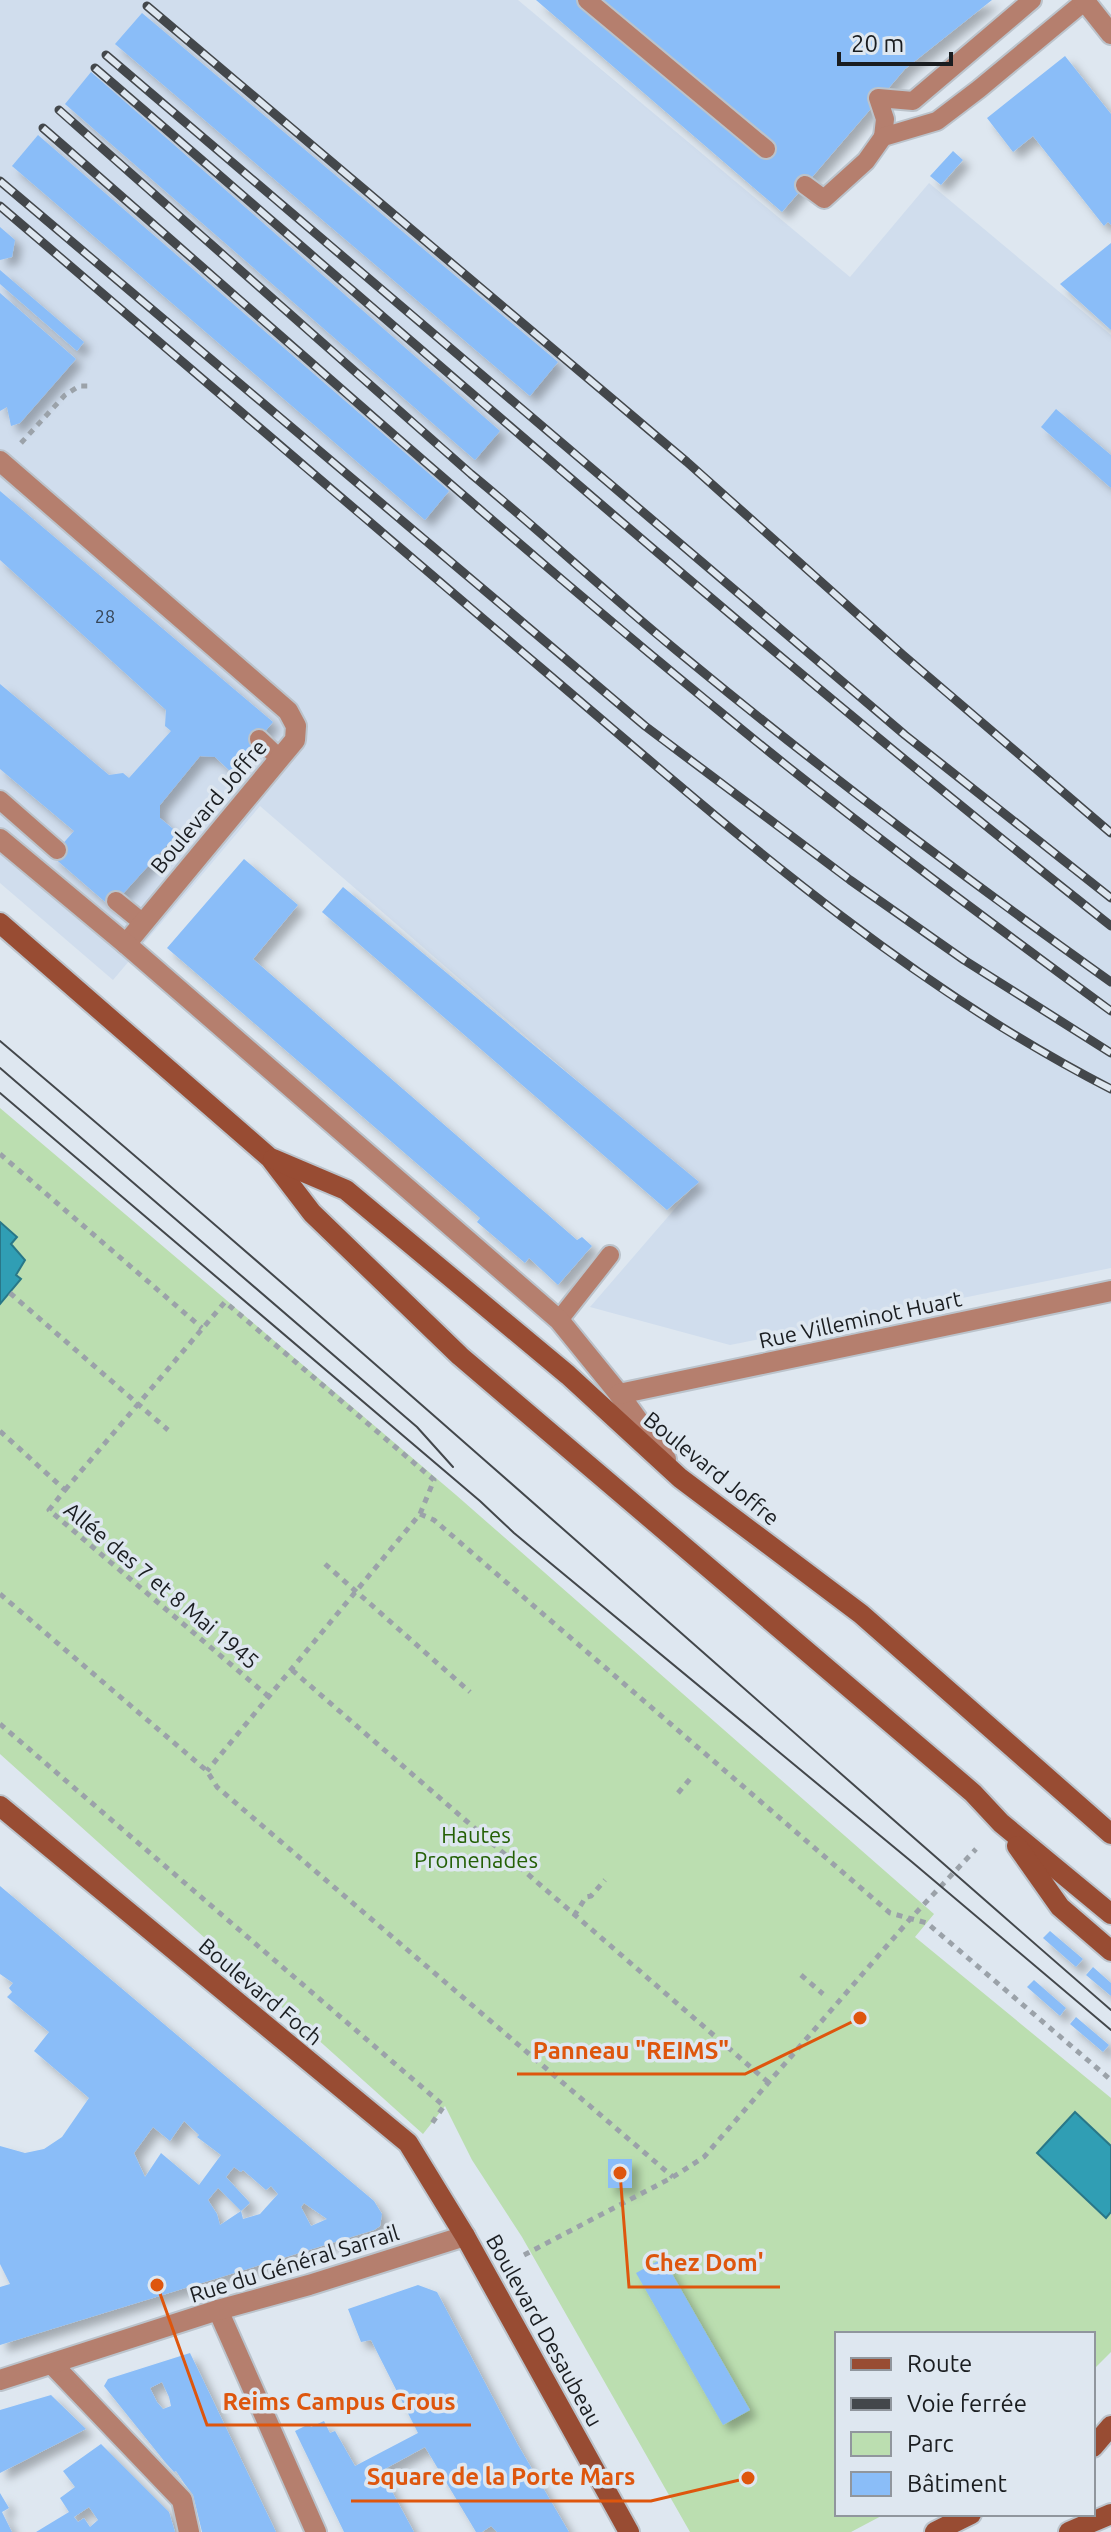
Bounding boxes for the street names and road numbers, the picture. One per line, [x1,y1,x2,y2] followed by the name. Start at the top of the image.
[145,734,271,878] street label: Boulevard Joffre
[756,1285,964,1353] street label: Rue Villeminot Huart
[639,1406,785,1530] street label: Boulevard Joffre
[60,1496,264,1674] street label: Allée des 7 et 8 Mai 1945
[194,1932,328,2050] street label: Boulevard Foch
[186,2219,402,2307] street label: Rue du Général Sarrail
[482,2230,608,2430] street label: Boulevard Desaubeau

